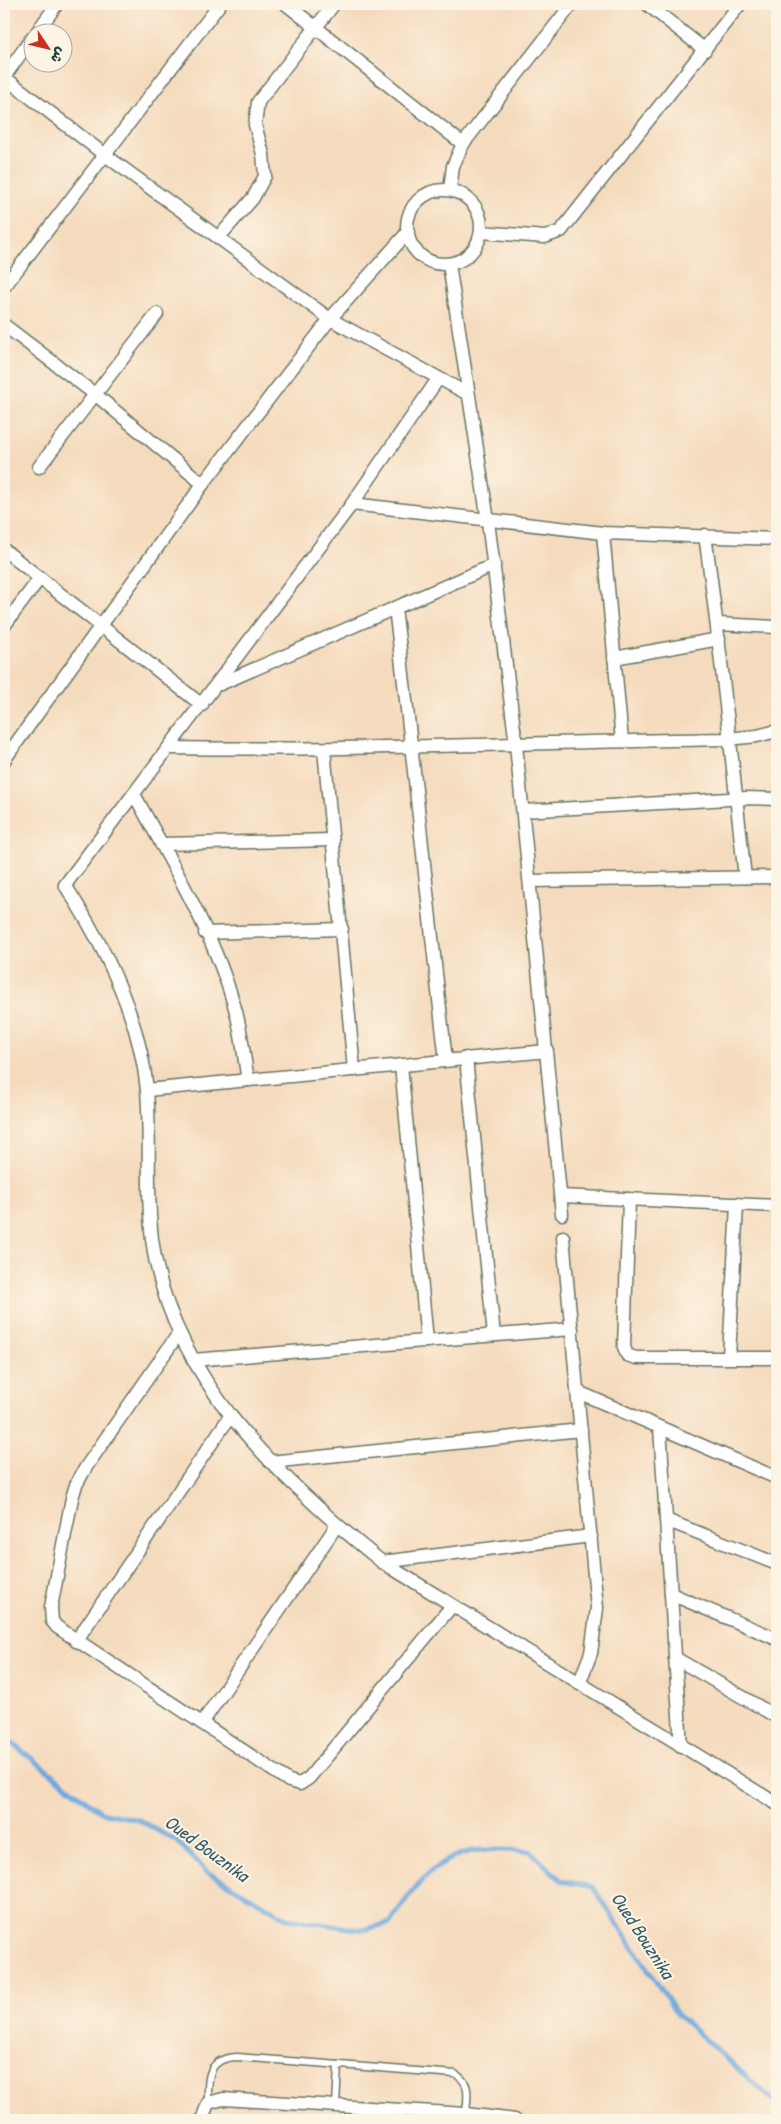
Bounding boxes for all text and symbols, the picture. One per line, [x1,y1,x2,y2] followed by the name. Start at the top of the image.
[22,22,72,72] north arrow
[47,44,71,68] text: ش
[159,1808,257,1889] water label: Oued Bouznika
[605,1887,682,1986] water label: Oued Bouznika

